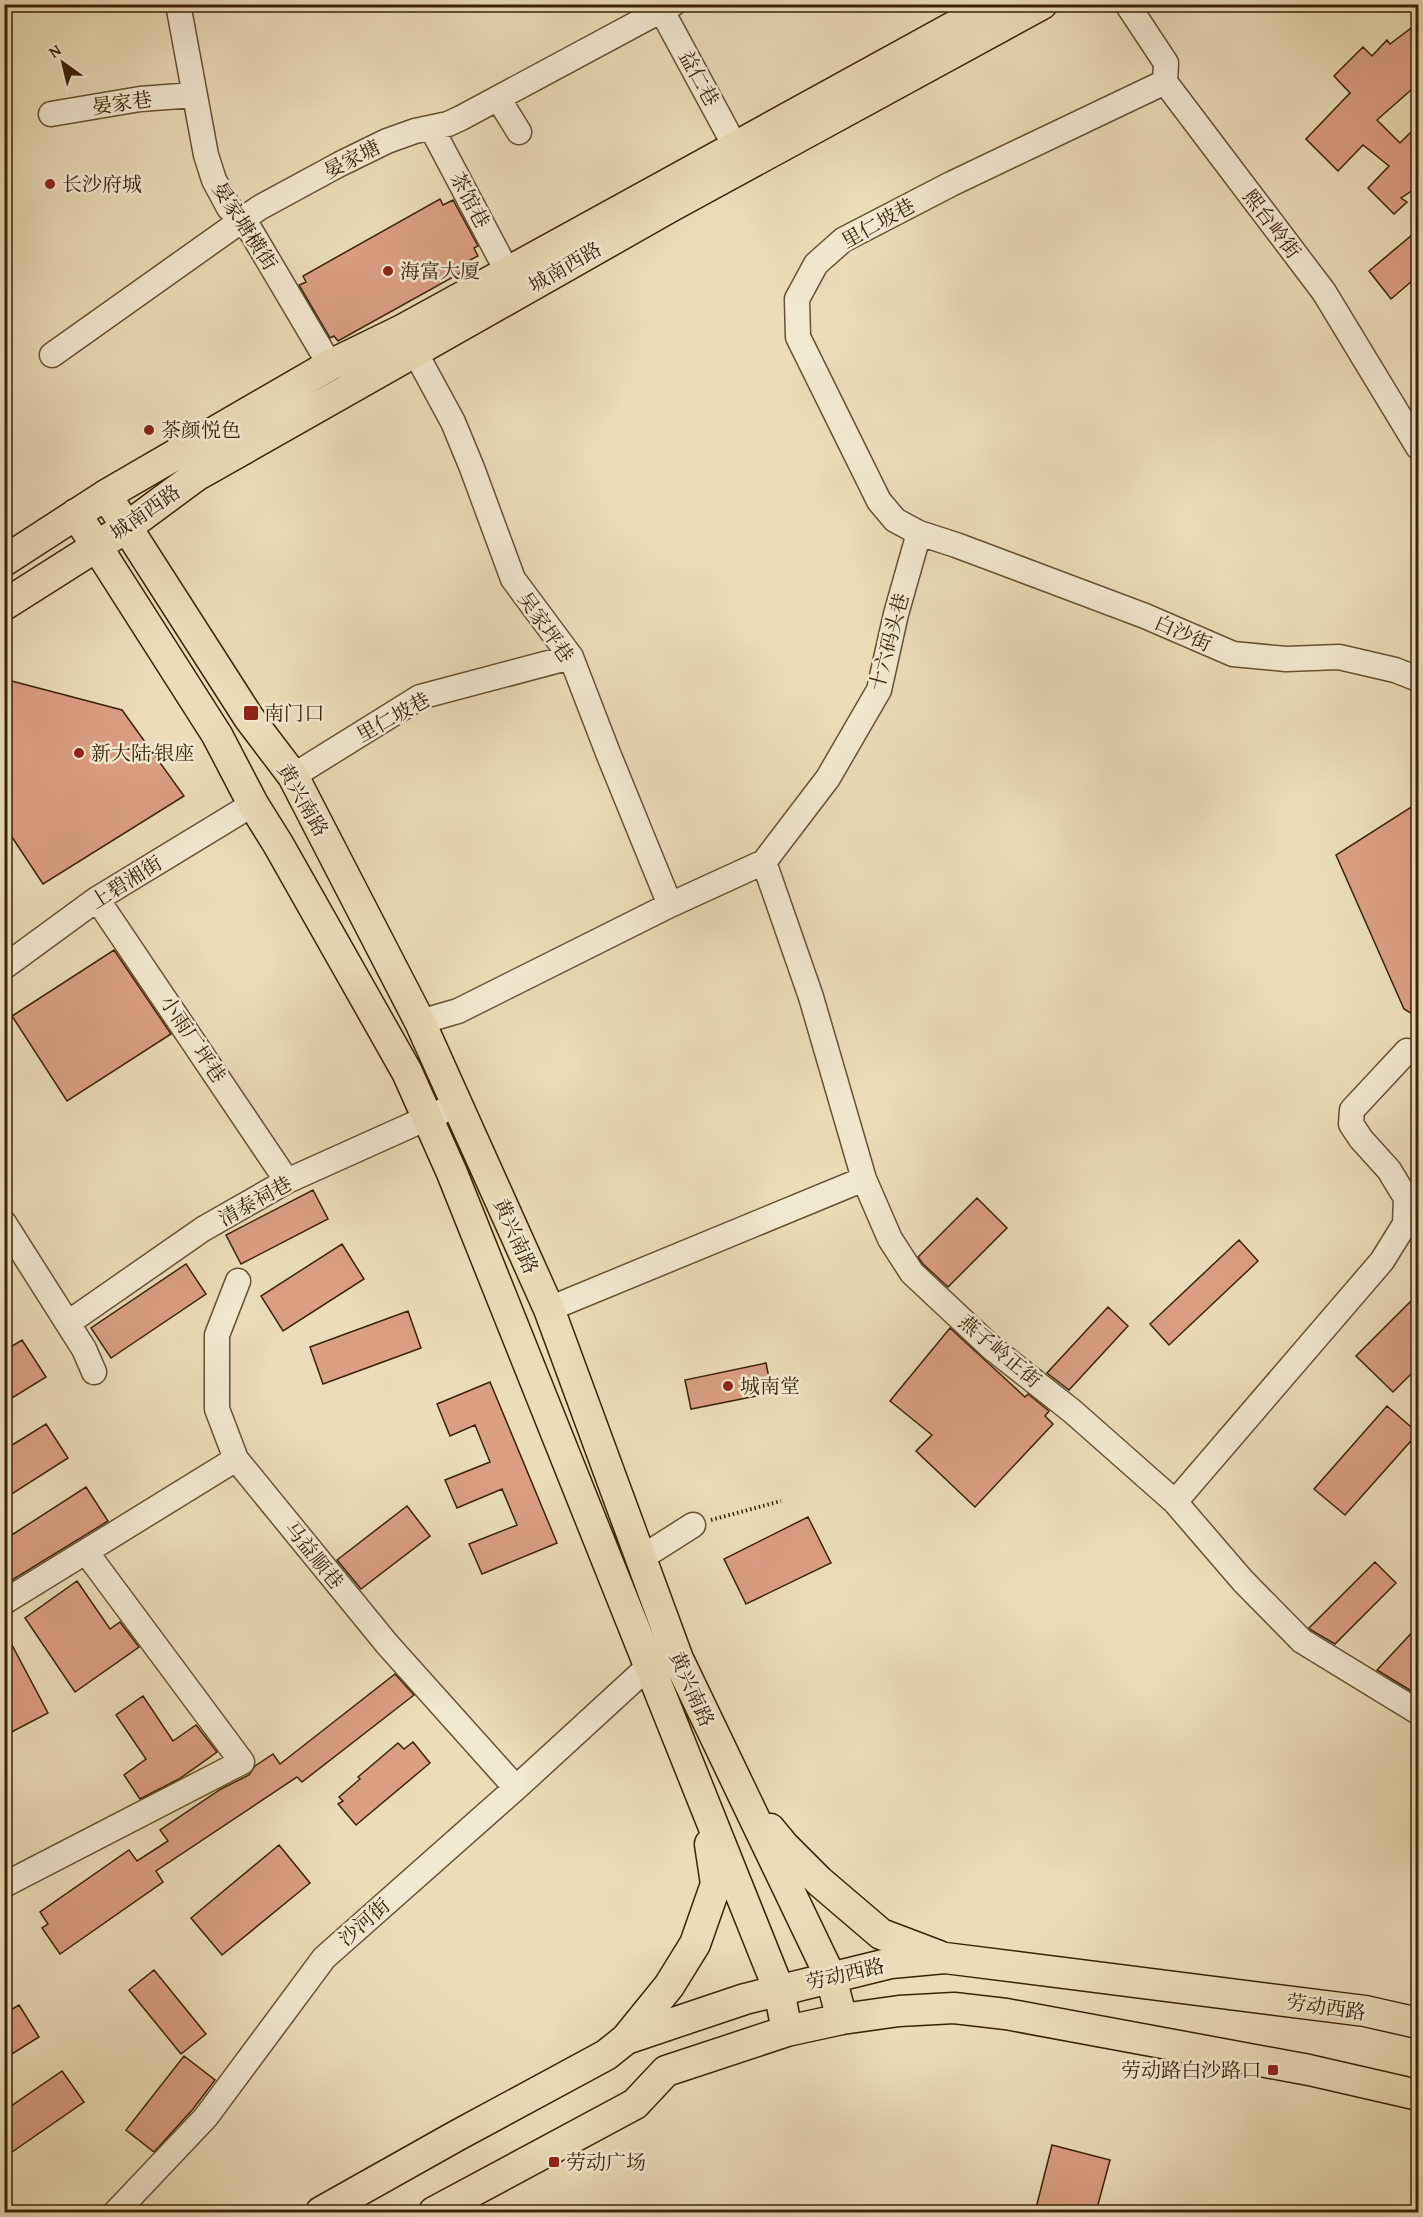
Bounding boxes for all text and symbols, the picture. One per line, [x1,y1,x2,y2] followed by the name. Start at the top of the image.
[33,33,93,93] north arrow
[43,37,66,64] text: N
[672,44,727,111] street label: 益仁巷
[90,84,154,121] street label: 晏家巷
[318,132,385,185] street label: 晏家塘
[444,166,497,233] street label: 茶馆巷
[62,169,142,198] place label: 长沙府城
[206,176,285,276] street label: 晏家塘横街
[43,177,57,191] marker: 长沙府城
[1237,183,1308,264] street label: 熙台岭街
[836,190,920,255] street label: 里仁坡巷
[523,234,607,299] street label: 城南西路
[400,256,480,285] place label: 海富大厦
[381,264,395,278] marker: 海富大厦
[161,415,241,444] place label: 茶颜悦色
[142,423,156,437] marker: 茶颜悦色
[104,477,186,546] street label: 城南西路
[512,586,581,668] street label: 吴家坪巷
[862,590,915,694] street label: 十六码头巷
[1150,607,1217,658] street label: 白沙街
[351,684,435,749] street label: 里仁坡巷
[264,698,324,727] place label: 南门口
[242,704,260,722] marker: 南门口
[91,738,194,767] place label: 新大陆·银座
[72,746,86,760] marker: 新大陆·银座
[271,758,336,842] street label: 黄兴南路
[84,848,167,915] street label: 上碧湘街
[153,989,233,1088] street label: 小雨厂坪巷
[213,1168,297,1233] street label: 清泰祠巷
[487,1193,546,1278] street label: 黄兴南路
[953,1307,1048,1394] street label: 燕子岭正街
[740,1371,800,1400] place label: 城南堂
[721,1379,735,1393] marker: 城南堂
[278,1514,351,1595] street label: 马益顺巷
[663,1646,722,1731] street label: 黄兴南路
[332,1891,396,1952] street label: 沙河街
[803,1950,887,1997] street label: 劳动西路
[1284,1987,1368,2026] street label: 劳动西路
[1121,2055,1261,2084] place label: 劳动路白沙路口
[1266,2063,1280,2077] marker: 劳动路白沙路口
[566,2147,646,2176] place label: 劳动广场
[547,2155,561,2169] marker: 劳动广场

